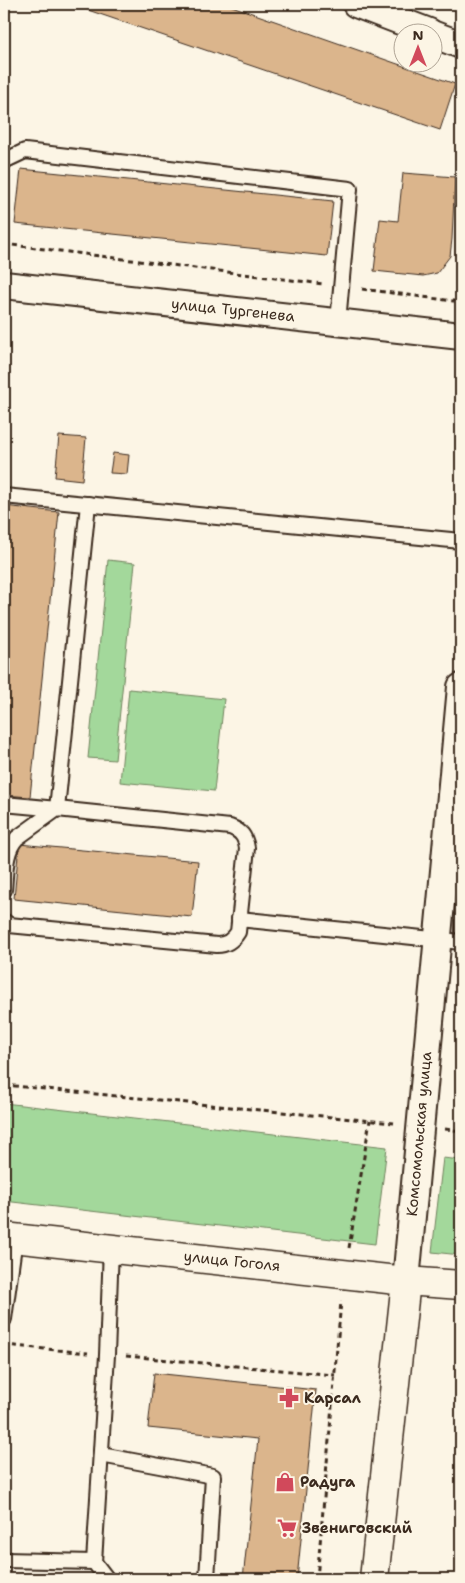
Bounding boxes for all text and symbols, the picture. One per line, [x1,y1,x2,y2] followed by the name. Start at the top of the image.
[392,22,442,72] north arrow
[412,26,424,44] text: N
[170,294,296,326] street label: улица Тургенева
[402,1050,436,1217] street label: Комсомольская улица
[183,1246,281,1276] street label: улица Гоголя
[278,1387,300,1409] pharmacy icon: Карсал
[304,1388,361,1408] place label: Карсал
[274,1471,296,1493] shop icon: Радуга
[300,1472,356,1492] place label: Радуга
[276,1517,298,1539] supermarket icon: Звениговский
[302,1518,413,1538] place label: Звениговский

